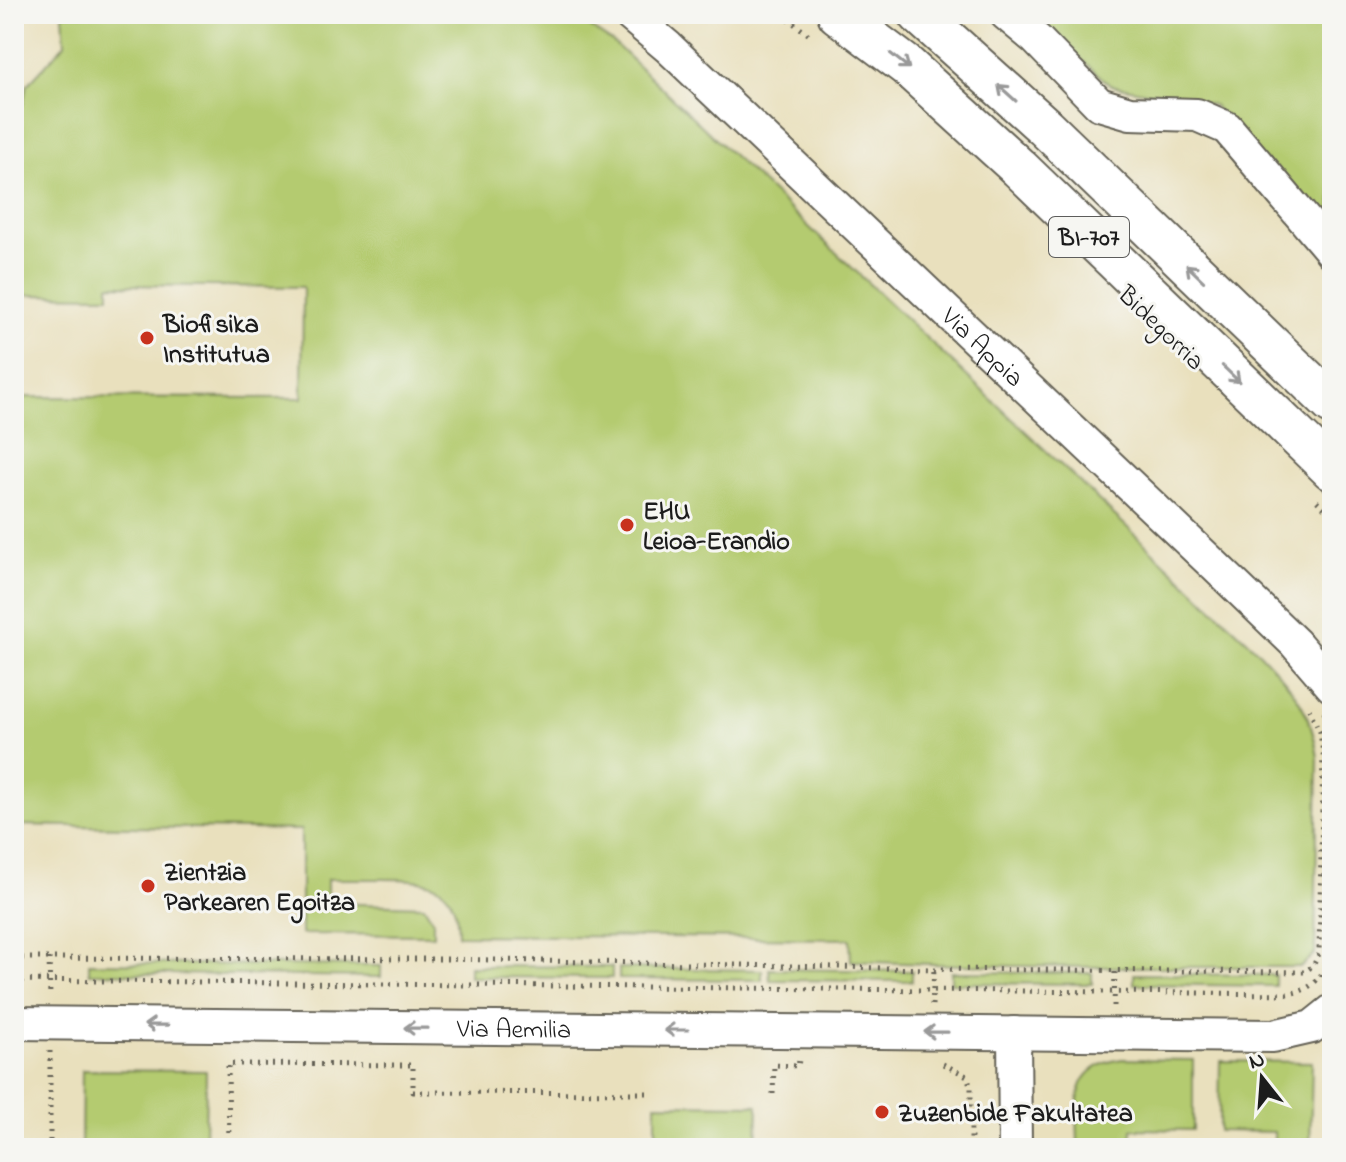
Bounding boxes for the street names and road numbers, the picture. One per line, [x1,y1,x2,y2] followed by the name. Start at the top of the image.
[1049,217,1129,257] road number: BI-707
[1107,277,1212,381] street label: Bidegorria
[931,299,1031,397] street label: Via Appia
[456,1012,571,1051] street label: Via Aemilia

